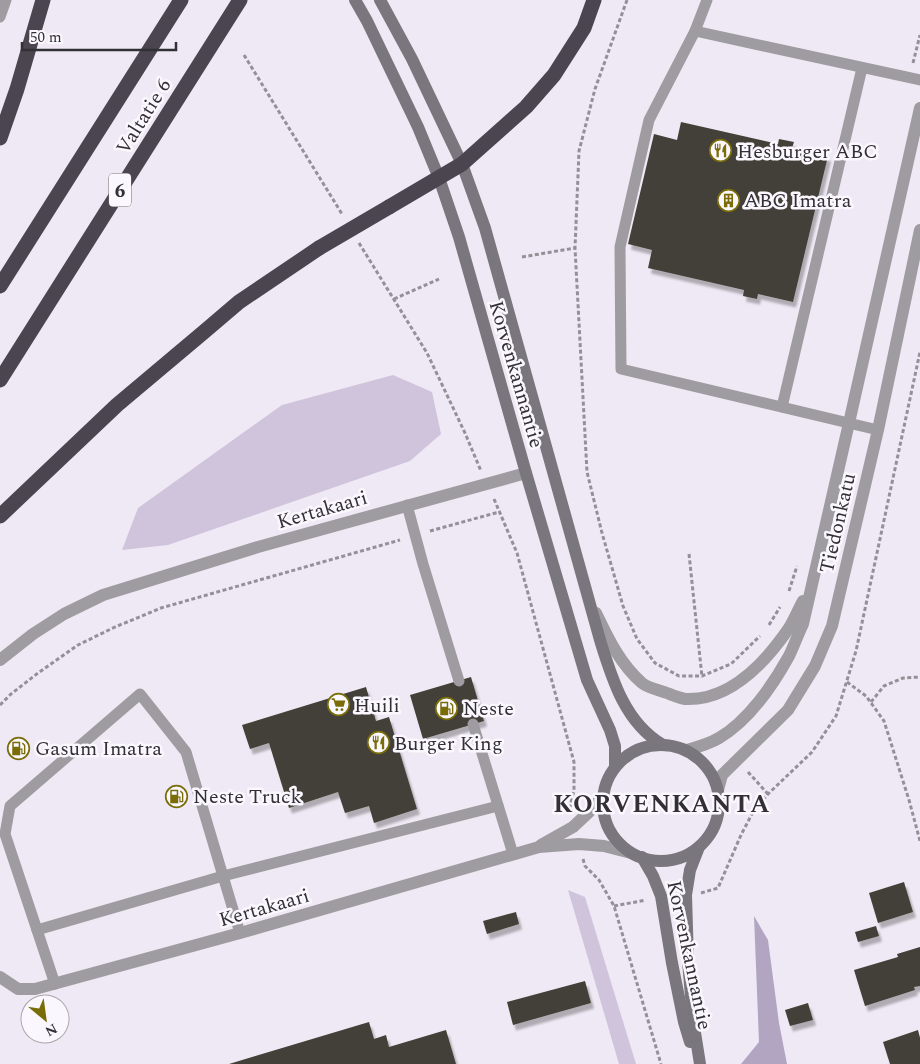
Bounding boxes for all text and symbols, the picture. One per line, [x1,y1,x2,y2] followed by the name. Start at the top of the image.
[22,20,176,52] scale bar
[30,26,62,49] text: 50 m
[109,73,179,160] street label: Valtatie 6
[737,137,878,167] place label: Hesburger ABC
[709,139,733,163] restaurant icon: Hesburger ABC
[109,174,131,206] road number: 6
[744,186,852,216] place label: ABC Imatra
[716,188,740,212] building icon: ABC Imatra
[481,297,551,451] street label: Korvenkannantie
[812,470,864,576] street label: Tiedonkatu
[273,483,371,537] street label: Kertakaari
[354,691,400,721] place label: Huili
[326,693,350,717] supermarket icon: Huili
[463,694,514,724] place label: Neste
[435,696,459,720] fuel station icon: Neste
[394,729,503,759] place label: Burger King
[366,731,390,755] restaurant icon: Burger King
[35,734,162,764] place label: Gasum Imatra
[7,736,31,760] fuel station icon: Gasum Imatra
[193,782,302,812] place label: Neste Truck
[165,784,189,808] fuel station icon: Neste Truck
[553,786,771,824] district label: KORVENKANTA
[659,878,719,1033] street label: Korvenkannantie
[215,881,313,935] street label: Kertakaari
[20,994,70,1044] north arrow
[41,1018,61,1042] text: N

